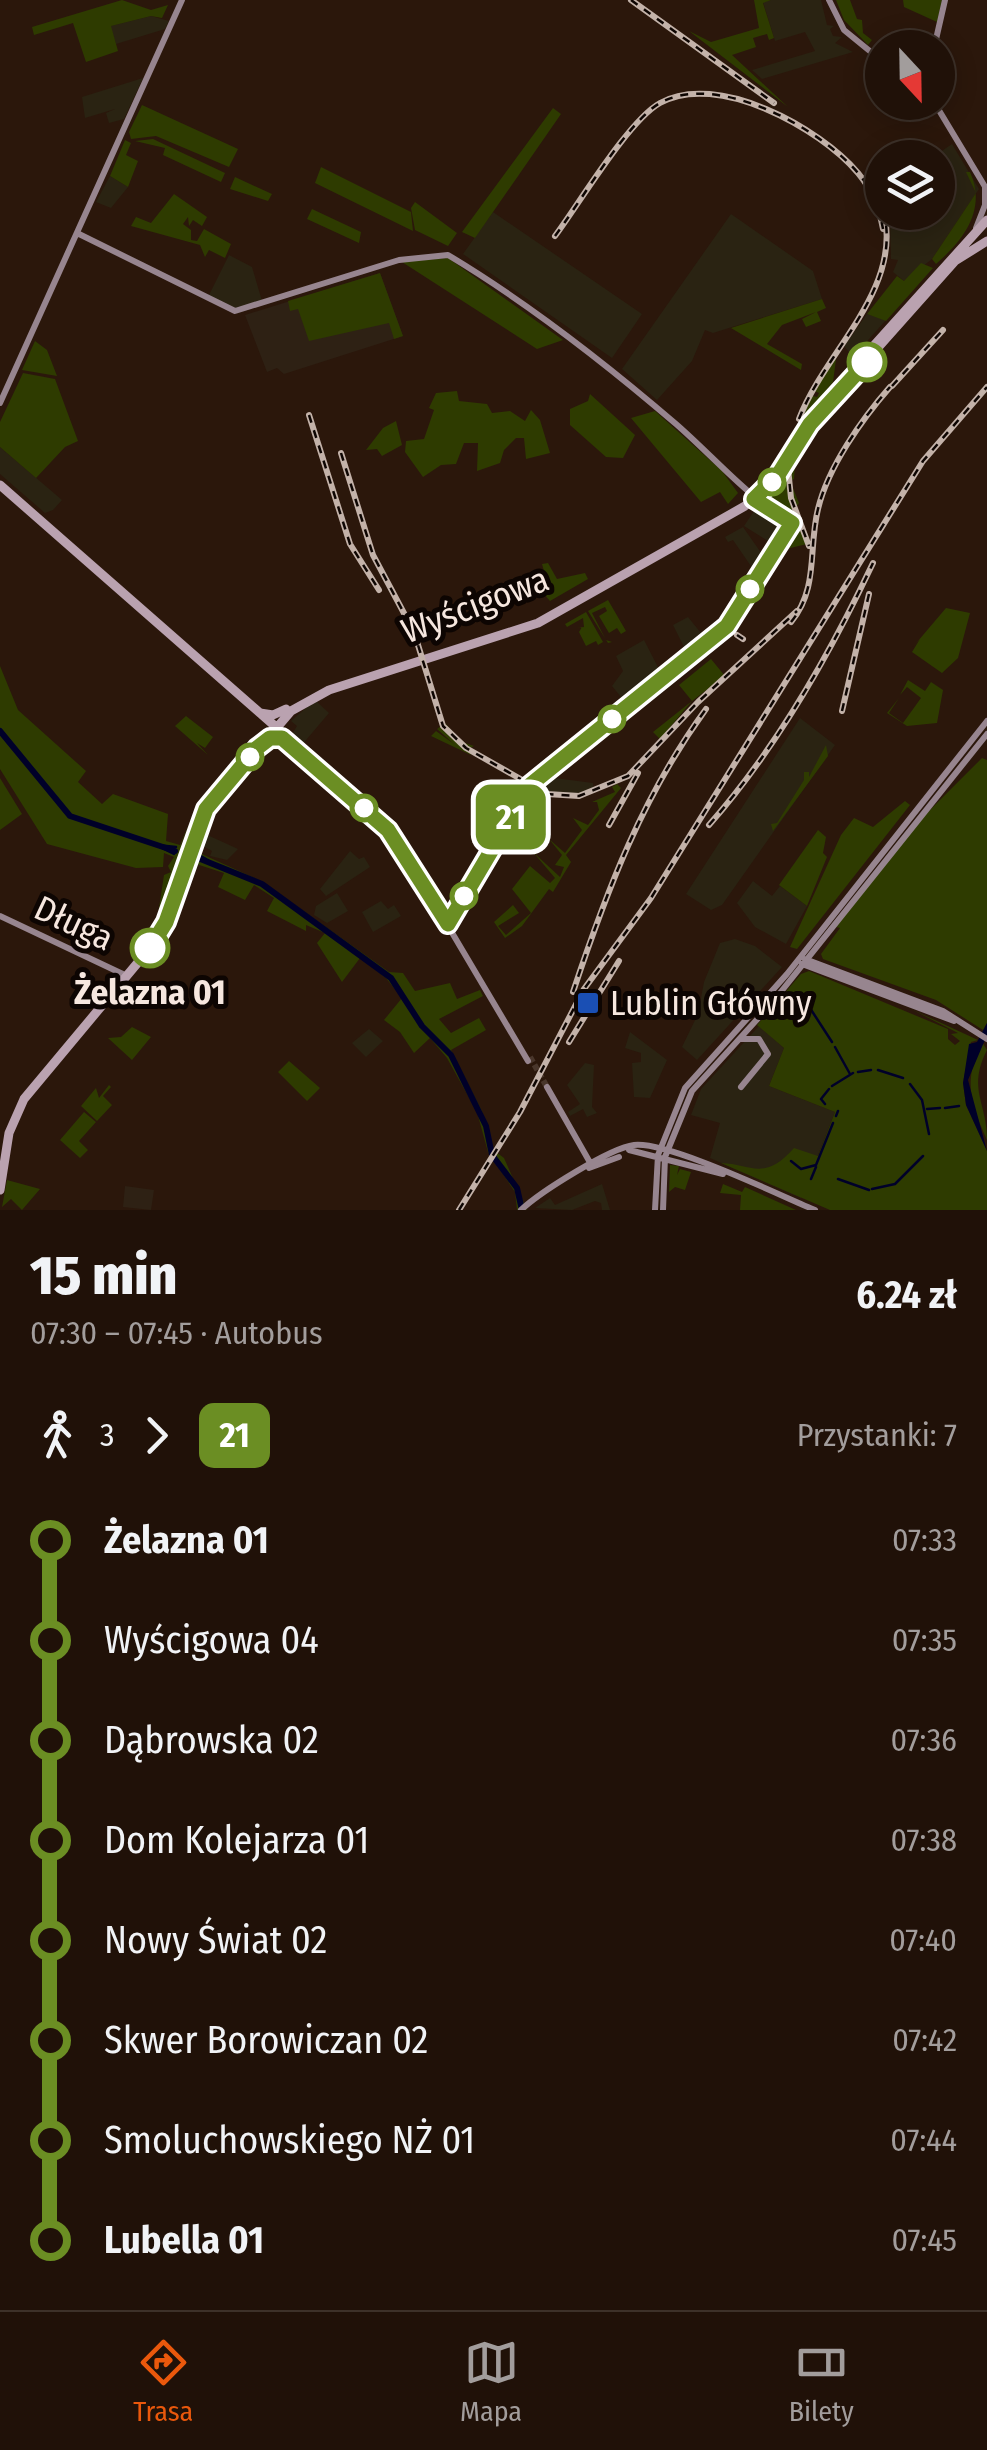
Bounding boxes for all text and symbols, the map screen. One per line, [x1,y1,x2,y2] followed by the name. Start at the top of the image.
[865,30,955,120] north arrow
[865,30,955,230] map controls
[865,140,955,230] button: layers
[848,343,886,381] unlabelled marker
[759,469,785,495] unlabelled marker
[395,558,555,652] street label: Wyścigowa
[737,576,763,602] unlabelled marker
[599,706,625,732] unlabelled marker
[237,744,263,770] unlabelled marker
[466,784,556,850] line badge: 21
[351,795,377,821] unlabelled marker
[496,796,526,838] text: 21
[451,883,477,909] unlabelled marker
[28,887,120,959] street label: Długa
[131,929,169,967] marker: Żelazna 01
[74,971,226,1013] place label: Żelazna 01
[610,982,812,1024] place label: Lublin Główny
[575,990,601,1016] marker: Lublin Główny
[30,1243,177,1309] text: 15 min
[856,1272,957,1318] text: 6.24 zł
[30,1314,323,1352] text: 07:30 – 07:45 · Autobus
[30,1408,85,1463] icon: walk
[129,1408,184,1463] icon: forward
[219,1414,250,1456] text: 21
[100,1416,114,1454] text: 3
[797,1416,957,1454] text: Przystanki: 7
[104,1517,269,1563] text: Żelazna 01
[892,1521,957,1559] text: 07:33
[104,1617,319,1663] text: Wyścigowa 04
[892,1621,957,1659] text: 07:35
[104,1717,319,1763] text: Dąbrowska 02
[891,1721,957,1759] text: 07:36
[104,1817,369,1863] text: Dom Kolejarza 01
[890,1821,957,1859] text: 07:38
[104,1917,327,1963] text: Nowy Świat 02
[889,1921,957,1959] text: 07:40
[104,2017,428,2063] text: Skwer Borowiczan 02
[892,2021,957,2059] text: 07:42
[104,2117,475,2163] text: Smoluchowskiego NŻ 01
[890,2121,957,2159] text: 07:44
[104,2217,264,2263] text: Lubella 01
[891,2221,957,2259] text: 07:45
[133,2335,193,2428] tab: Trasa
[460,2335,522,2428] tab: Mapa
[789,2335,854,2428] tab: Bilety

